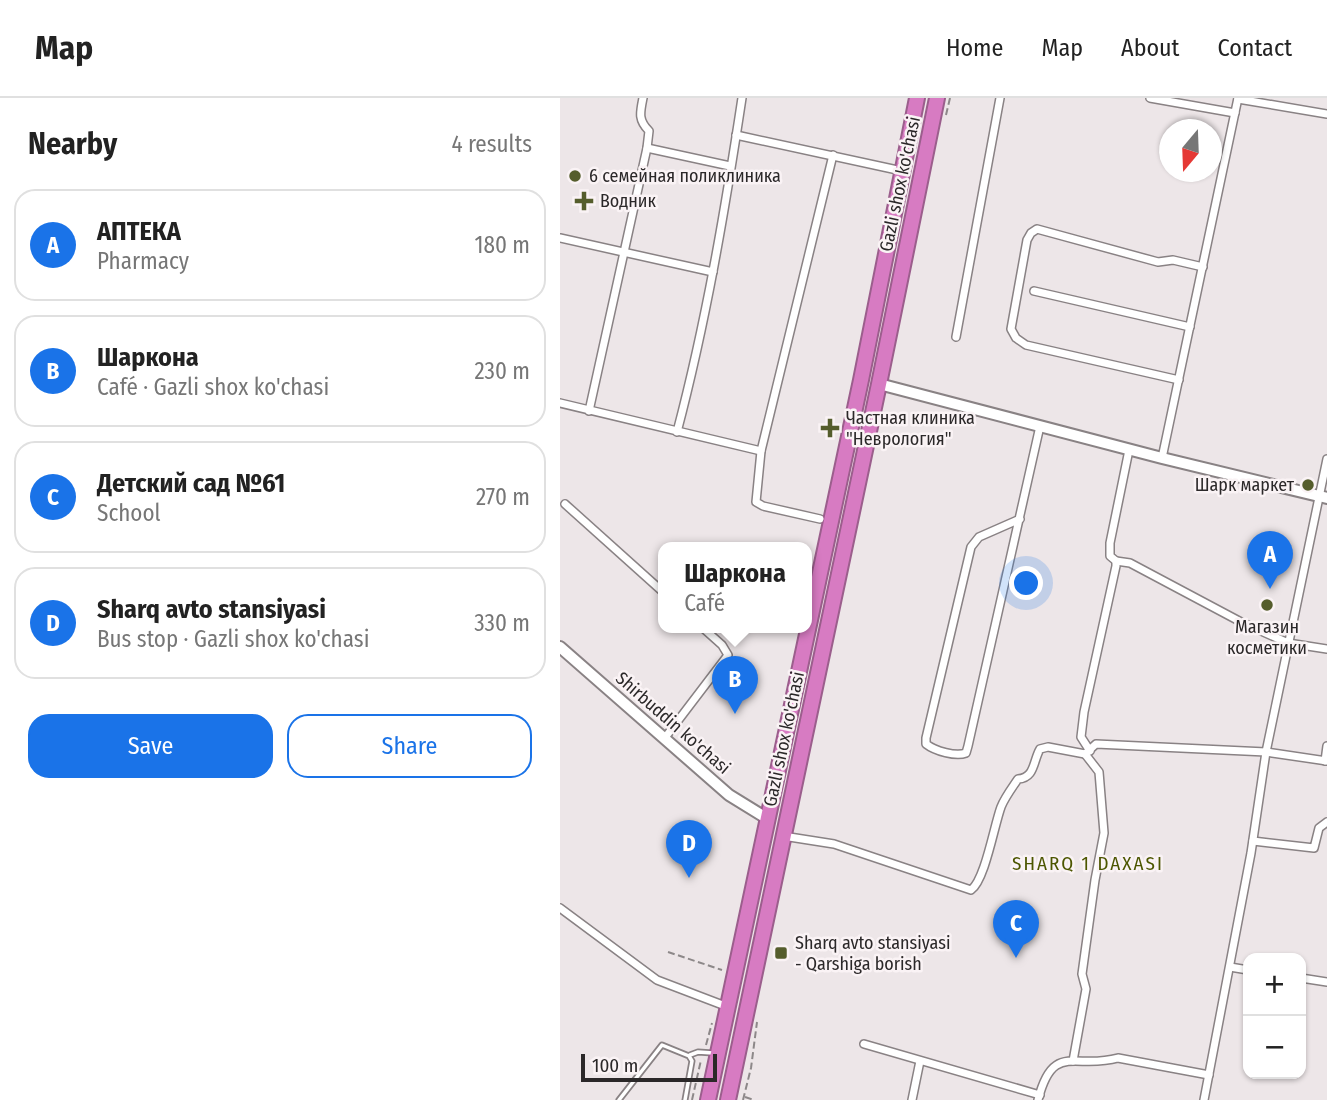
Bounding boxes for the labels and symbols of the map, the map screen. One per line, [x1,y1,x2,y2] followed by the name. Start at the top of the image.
[875,114,925,254] street label: Gazli shox ko'chasi
[1159,119,1222,182] north arrow
[589,165,781,187] place label: 6 семейная поликлиника
[567,168,583,184] marker: 6 семейная поликлиника
[600,190,656,212] place label: Водник
[574,191,594,211] marker: Водник
[846,407,975,450] place label: Частная клиника "Неврология"
[820,418,840,438] marker: Частная клиника "Неврология"
[1195,474,1295,496] place label: Шарк маркет
[1300,477,1316,493] marker: Шарк маркет
[1247,531,1293,589] pin: A
[1009,566,1043,600] your location
[1259,597,1275,613] marker: Магазин косметики
[1227,616,1307,659] place label: Магазин косметики
[712,656,758,714] pin: B
[611,667,735,779] street label: Shirbuddin ko'chasi
[759,669,809,809] street label: Gazli shox ko'chasi
[666,820,712,878] pin: D
[1012,852,1164,875] district label: SHARQ 1 DAXASI
[993,900,1039,958] pin: C
[795,932,950,975] place label: Sharq avto stansiyasi - Qarshiga borish
[773,945,789,961] marker: Sharq avto stansiyasi - Qarshiga borish
[581,1051,718,1083] scale bar

